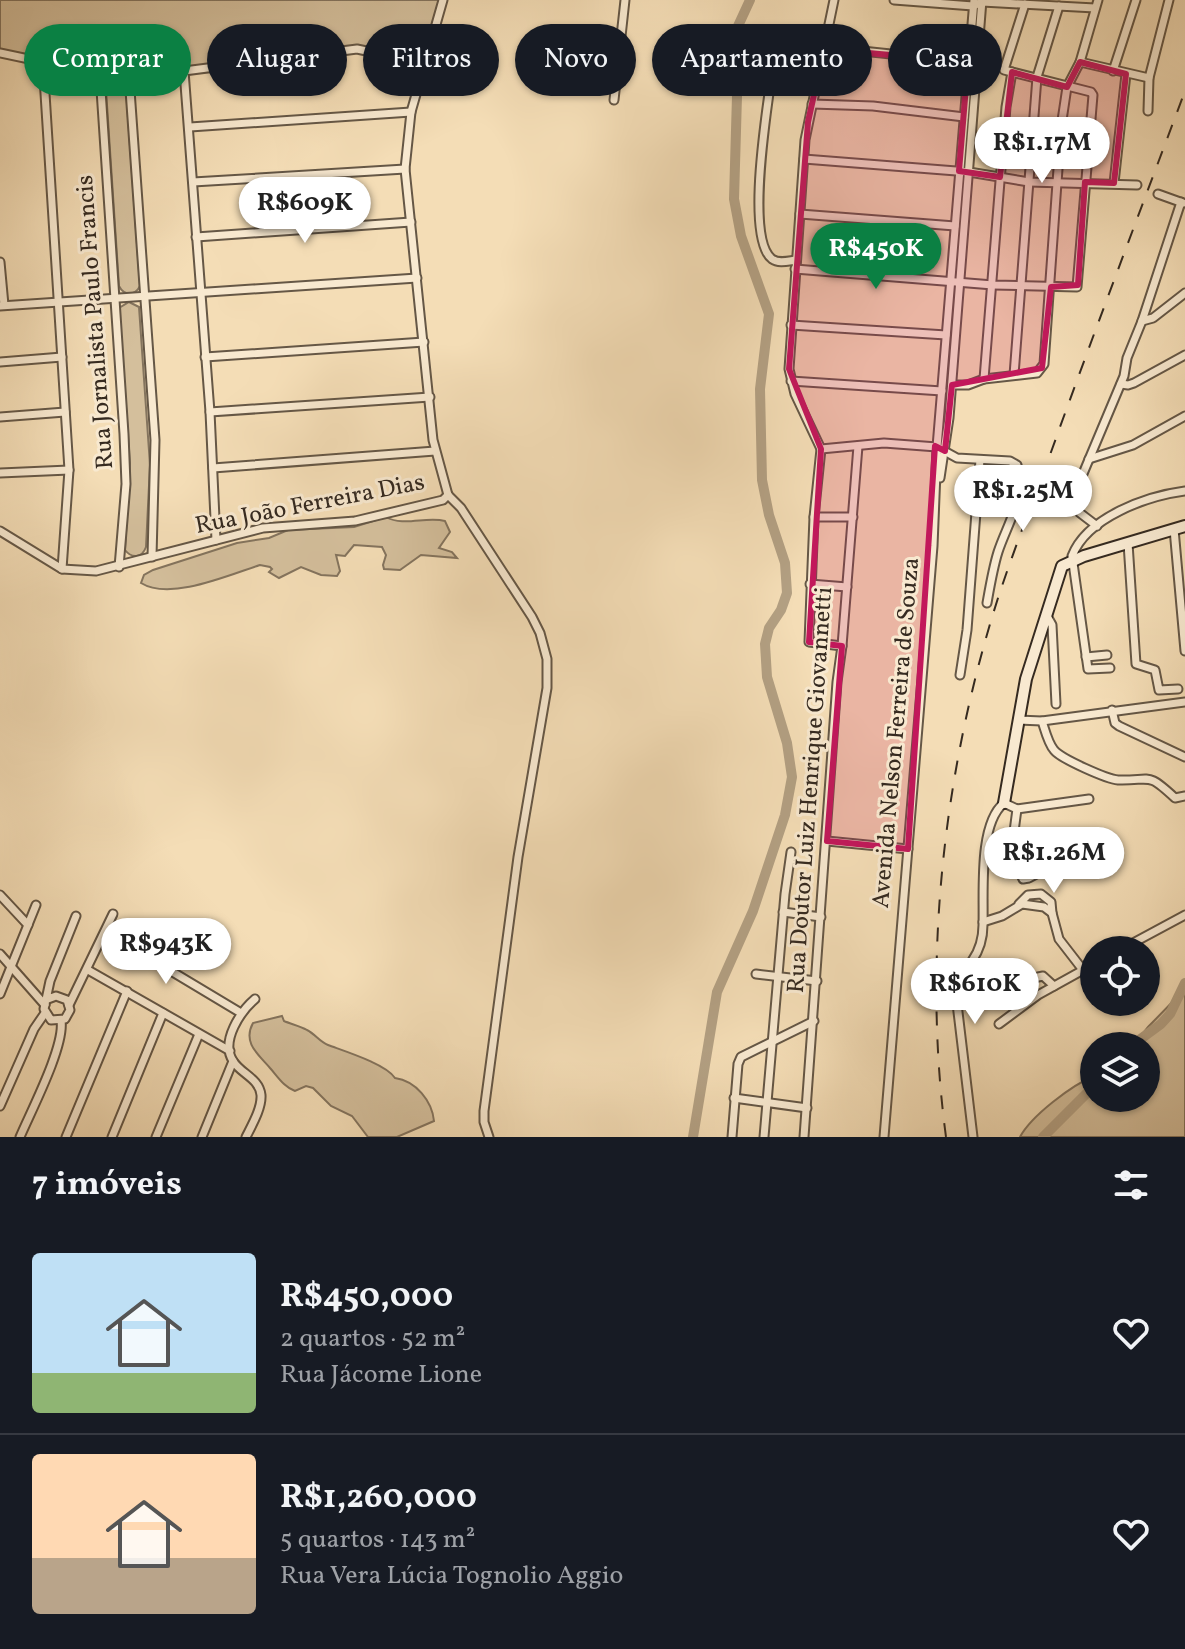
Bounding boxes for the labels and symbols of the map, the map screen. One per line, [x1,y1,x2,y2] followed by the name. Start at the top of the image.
[968,117,1116,185] pin: R$1.17M
[69,174,123,470] street label: Rua Jornalista Paulo Francis
[240,177,370,245] pin: R$609K
[811,223,941,291] pin: R$450K
[949,465,1097,533] pin: R$1.25M
[192,466,428,544] street label: Rua João Ferreira Dias
[865,556,929,910] street label: Avenida Nelson Ferreira de Souza
[780,586,842,994] street label: Rua Doutor Luiz Henrique Giovannetti
[980,827,1128,895] pin: R$1.26M
[101,918,231,986] pin: R$943K
[910,958,1040,1026] pin: R$610K

